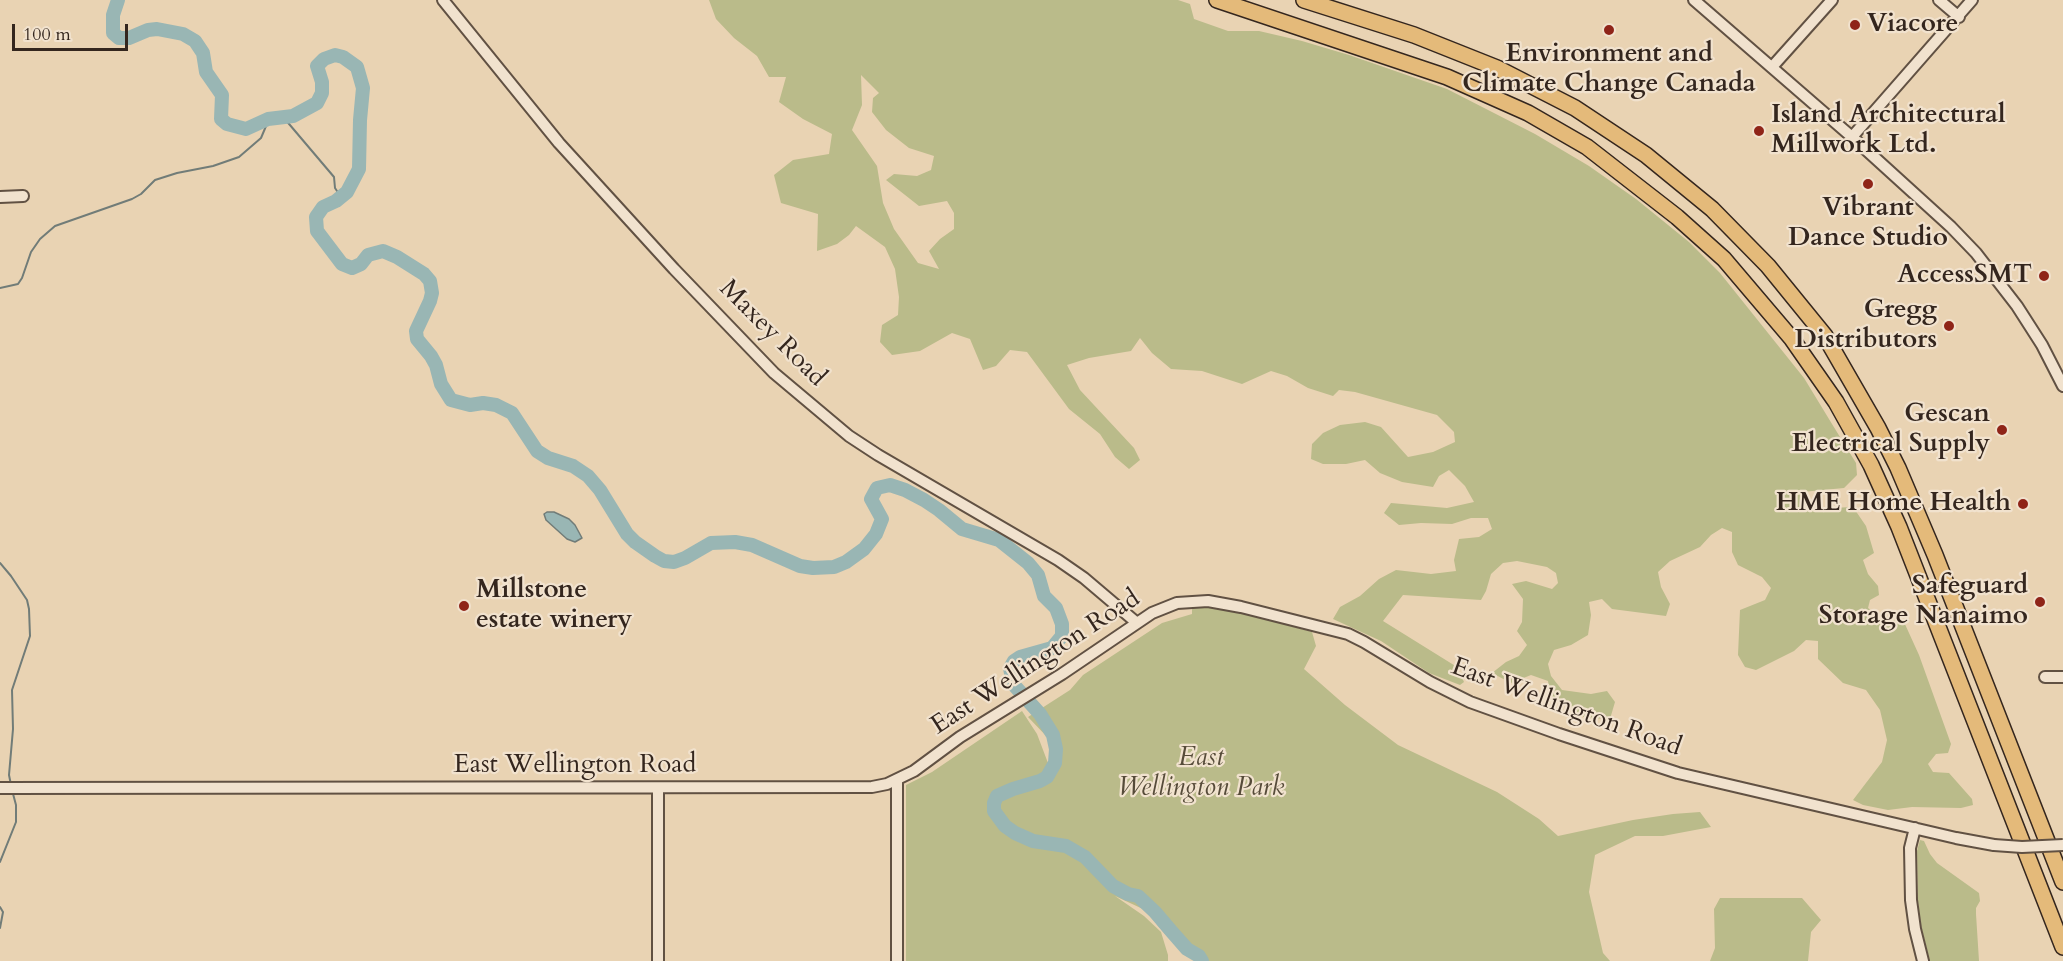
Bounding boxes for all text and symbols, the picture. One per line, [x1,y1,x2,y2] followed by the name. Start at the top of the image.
[1867,9,1958,41] place label: Viacore
[15,12,130,50] scale bar
[1848,18,1862,32] marker: Viacore
[23,22,71,47] text: 100 m
[1602,23,1616,37] marker: Environment and Climate Change Canada
[1462,39,1756,100] place label: Environment and Climate Change Canada
[1771,100,2006,162] place label: Island Architectural Millwork Ltd.
[1752,124,1766,138] marker: Island Architectural Millwork Ltd.
[1861,177,1875,191] marker: Vibrant Dance Studio
[1788,193,1948,255] place label: Vibrant Dance Studio
[1897,260,2032,292] place label: AccessSMT
[2037,269,2051,283] marker: AccessSMT
[712,274,832,394] street label: Maxey Road
[1795,295,1937,356] place label: Gregg Distributors
[1942,319,1956,333] marker: Gregg Distributors
[1791,399,1990,460] place label: Gescan Electrical Supply
[1995,423,2009,437] marker: Gescan Electrical Supply
[1776,488,2011,520] place label: HME Home Health
[2016,497,2030,511] marker: HME Home Health
[1819,571,2028,632] place label: Safeguard Storage Nanaimo
[476,575,632,636] place label: Millstone estate winery
[926,584,1146,742] street label: East Wellington Road
[2033,595,2047,609] marker: Safeguard Storage Nanaimo
[457,599,471,613] marker: Millstone estate winery
[1447,652,1685,764] street label: East Wellington Road
[1118,743,1284,804] park label: East Wellington Park
[454,750,696,782] street label: East Wellington Road

